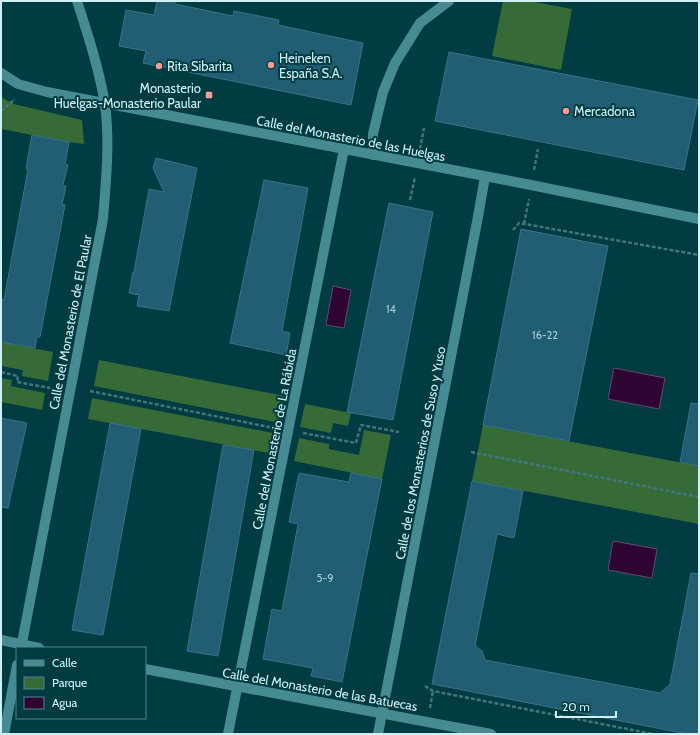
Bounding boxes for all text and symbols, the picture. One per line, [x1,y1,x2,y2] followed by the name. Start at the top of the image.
[279,50,343,81] place label: Heineken España S.A.
[167,58,233,74] place label: Rita Sibarita
[266,60,276,70] marker: Heineken España S.A.
[154,61,164,71] marker: Rita Sibarita
[54,80,202,111] place label: Monasterio Huelgas-Monasterio Paular
[204,90,214,100] marker: Monasterio Huelgas-Monasterio Paular
[574,103,636,119] place label: Mercadona
[561,106,571,116] marker: Mercadona
[255,112,447,164] street label: Calle del Monasterio de las Huelgas
[45,232,95,411] street label: Calle del Monasterio de El Paular
[386,302,397,316] house number: 14
[532,328,558,342] house number: 16-22
[391,345,449,561] street label: Calle de los Monasterios de Suso y Yuso
[249,346,300,531] street label: Calle del Monasterio de La Rábida
[317,571,333,585] house number: 5-9
[16,647,146,719] legend
[52,655,77,670] text: Calle
[221,664,419,714] street label: Calle del Monasterio de las Batuecas
[52,675,87,690] text: Parque
[556,693,616,719] scale bar
[52,695,78,710] text: Agua
[562,699,590,714] text: 20 m

